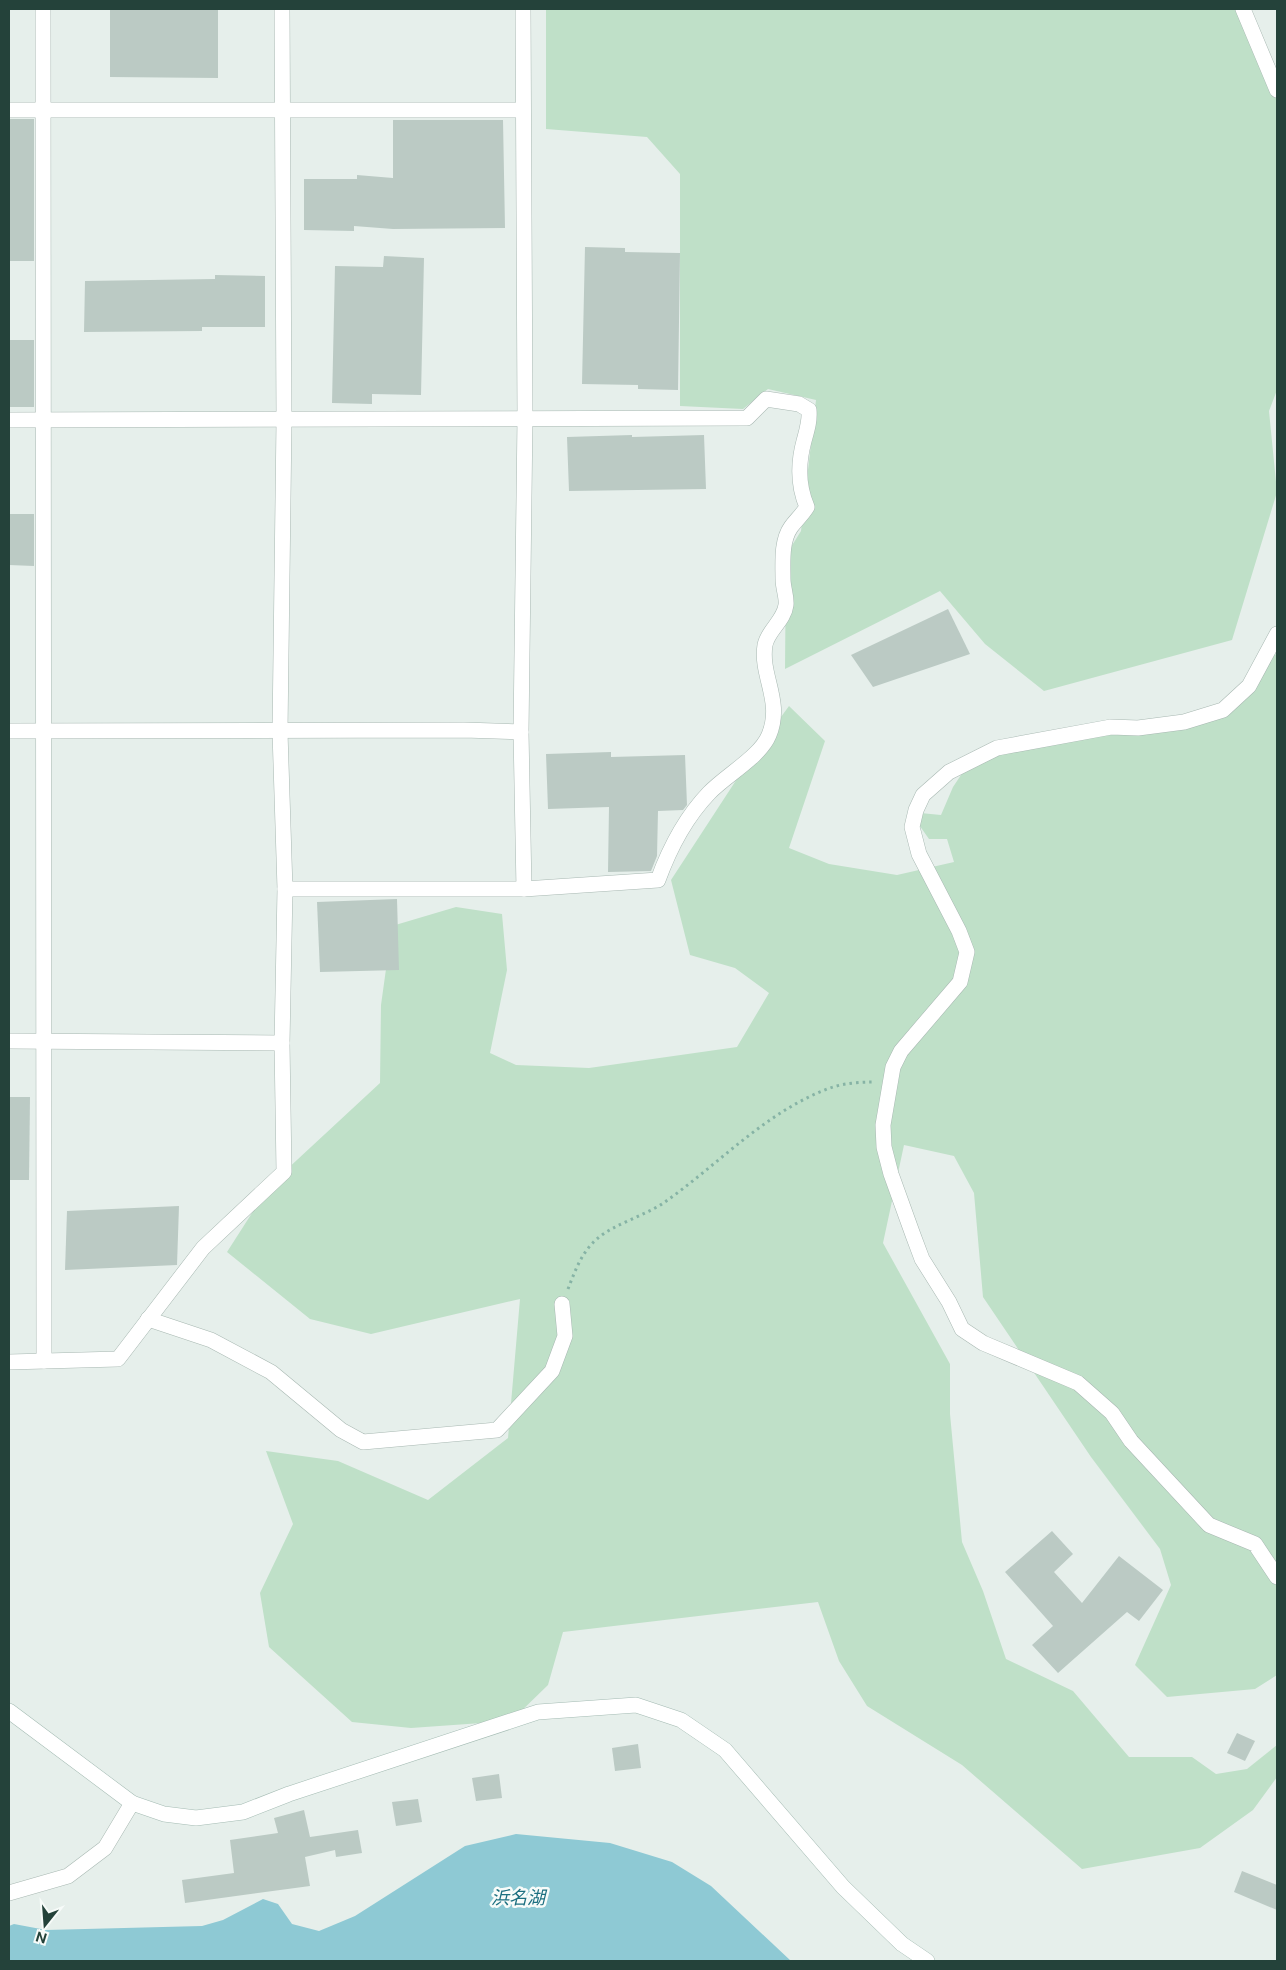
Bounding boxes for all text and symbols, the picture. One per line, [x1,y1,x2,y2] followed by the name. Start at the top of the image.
[491,1887,548,1908] water label: 浜名湖
[20,1900,70,1950] north arrow
[34,1928,49,1947] text: N

